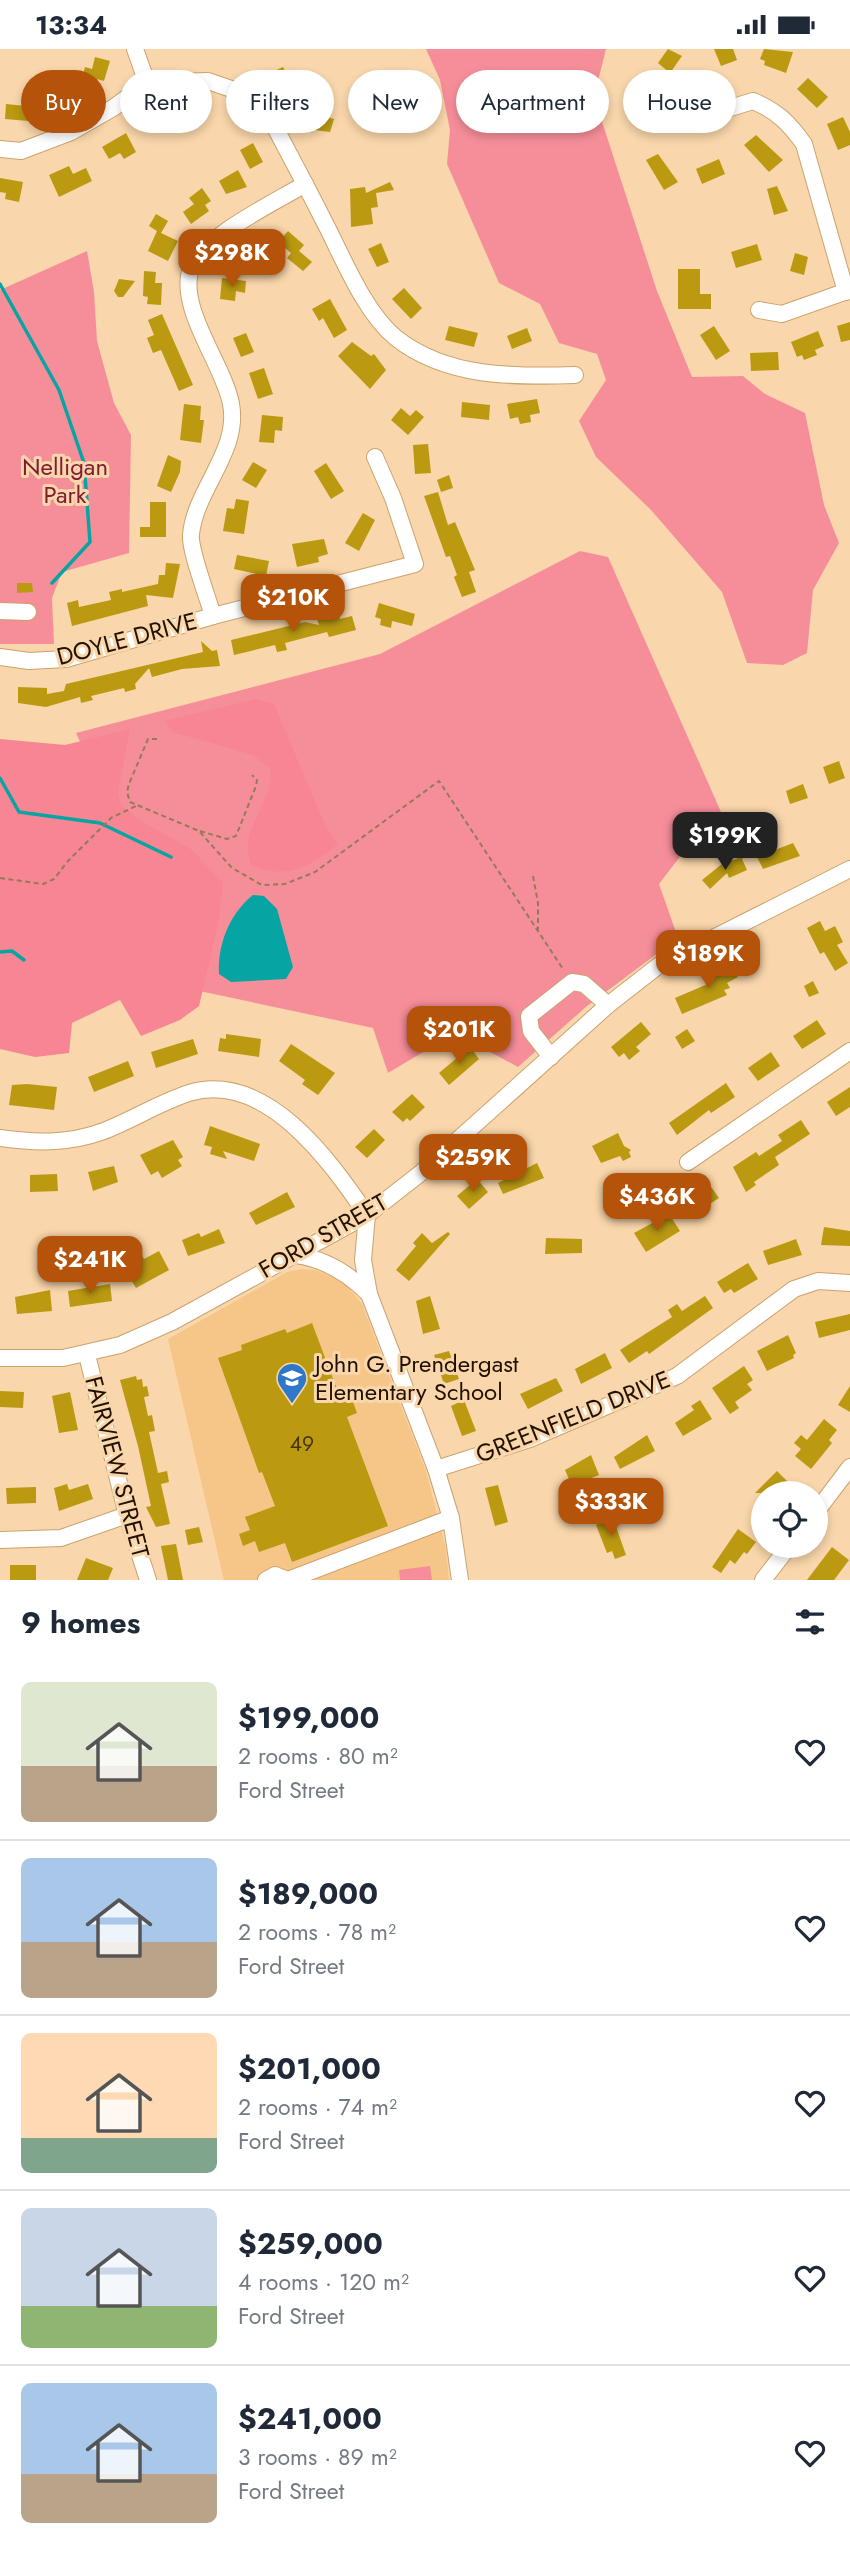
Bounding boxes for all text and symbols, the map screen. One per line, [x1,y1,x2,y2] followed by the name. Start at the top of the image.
[35,6,107,44] text: 13:34
[21,70,106,133] chip: Buy
[120,70,212,133] chip: Rent
[226,70,334,133] chip: Filters
[348,70,442,133] chip: New
[456,70,609,133] chip: Apartment
[623,70,736,133] chip: House
[183,229,281,289] pin: $298K
[194,235,270,269] text: $298K
[22,449,108,512] park label: Nelligan Park
[244,575,342,634] pin: $210K
[257,580,329,614] text: $210K
[53,603,201,674] street label: DOYLE DRIVE
[676,813,774,872] pin: $199K
[689,818,761,852] text: $199K
[659,930,757,990] pin: $189K
[672,936,744,970] text: $189K
[410,1007,508,1066] pin: $201K
[423,1012,495,1046] text: $201K
[424,1135,522,1194] pin: $259K
[435,1140,511,1174] text: $259K
[608,1173,706,1233] pin: $436K
[619,1179,695,1213] text: $436K
[252,1185,394,1287] street label: FORD STREET
[41,1237,139,1296] pin: $241K
[53,1242,127,1276] text: $241K
[312,1346,519,1409] place label: John G. Prendergast Elementary School
[275,1361,309,1405] school or university icon: John G. Prendergast Elementary School
[470,1362,675,1472] street label: GREENFIELD DRIVE
[76,1372,159,1562] street label: FAIRVIEW STREET
[290,1429,314,1459] house number: 49
[562,1479,660,1538] pin: $333K
[751,1481,828,1558] map controls
[751,1481,828,1558] button: locate
[574,1484,648,1518] text: $333K
[21,1601,140,1644] text: 9 homes
[791,1603,829,1641] icon: filters
[238,1696,379,1739] text: $199,000
[77,1710,161,1794] icon: home
[791,1733,829,1771] icon: heart
[238,1739,398,1773] text: 2 rooms · 80 m²
[238,1773,344,1807] text: Ford Street
[238,1872,378,1915] text: $189,000
[77,1886,161,1970] icon: home
[791,1909,829,1947] icon: heart
[238,1915,396,1949] text: 2 rooms · 78 m²
[238,1949,344,1983] text: Ford Street
[238,2047,381,2090] text: $201,000
[77,2061,161,2145] icon: home
[791,2084,829,2122] icon: heart
[238,2090,397,2124] text: 2 rooms · 74 m²
[238,2124,344,2158] text: Ford Street
[238,2222,383,2265] text: $259,000
[77,2236,161,2320] icon: home
[791,2259,829,2297] icon: heart
[238,2265,409,2299] text: 4 rooms · 120 m²
[238,2299,344,2333] text: Ford Street
[238,2397,382,2440] text: $241,000
[77,2411,161,2495] icon: home
[791,2434,829,2472] icon: heart
[238,2440,397,2474] text: 3 rooms · 89 m²
[238,2474,344,2508] text: Ford Street

